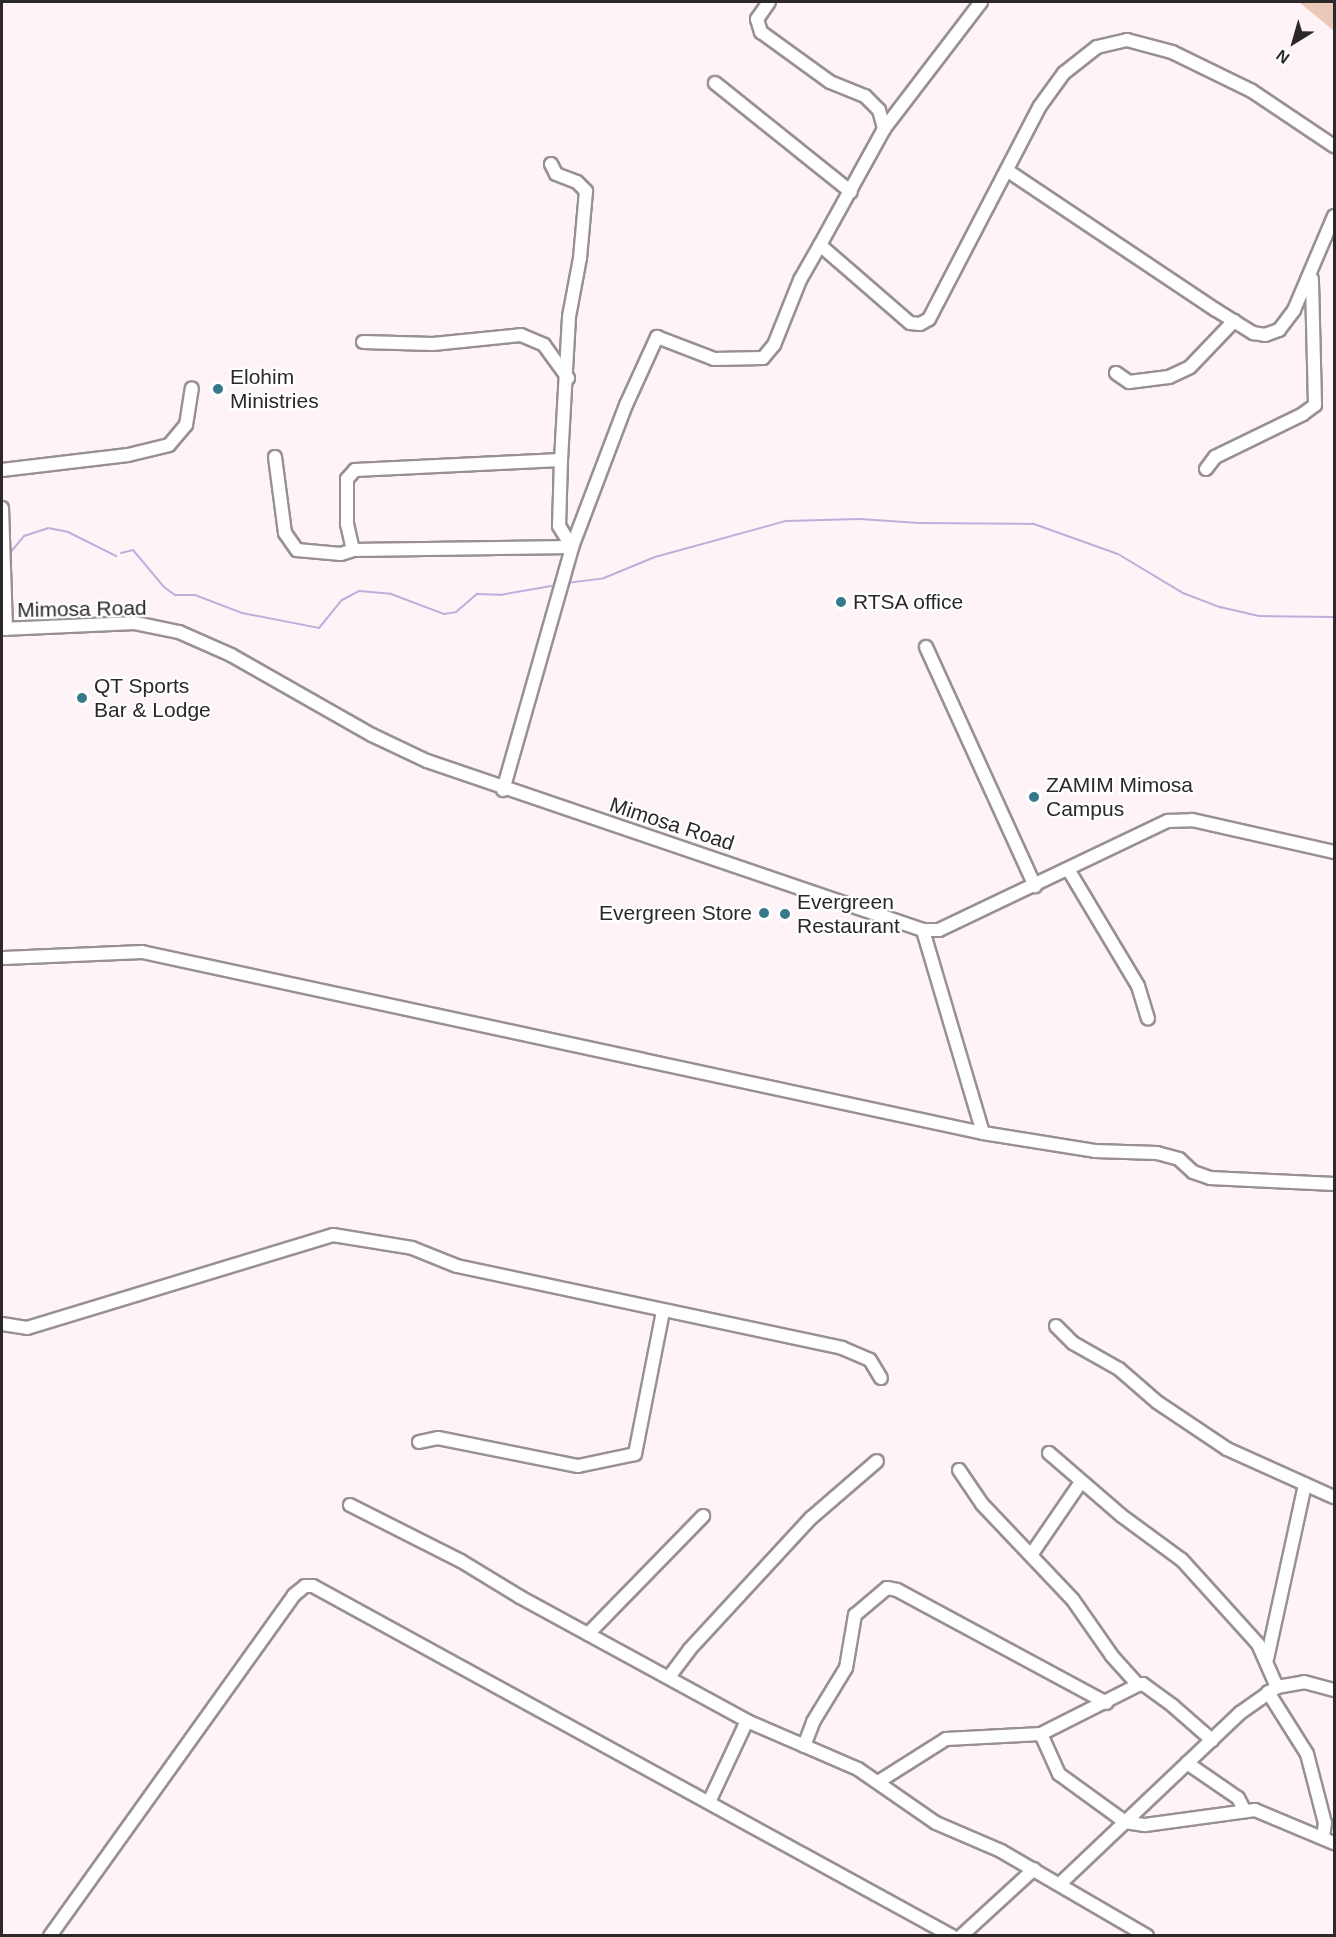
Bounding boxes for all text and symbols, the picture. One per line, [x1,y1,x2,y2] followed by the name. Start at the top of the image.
[1264,12,1324,72] north arrow
[1273,47,1293,67] text: N
[230,364,319,414] place label: Elohim Ministries
[211,382,225,396] marker: Elohim Ministries
[853,589,964,615] place label: RTSA office
[17,595,147,623] street label: Mimosa Road
[834,595,848,609] marker: RTSA office
[94,673,211,723] place label: QT Sports Bar & Lodge
[75,691,89,705] marker: QT Sports Bar & Lodge
[1046,772,1193,822] place label: ZAMIM Mimosa Campus
[1027,790,1041,804] marker: ZAMIM Mimosa Campus
[607,792,737,856] street label: Mimosa Road
[797,889,900,939] place label: Evergreen Restaurant
[599,900,752,926] place label: Evergreen Store
[757,906,771,920] marker: Evergreen Store
[778,907,792,921] marker: Evergreen Restaurant

